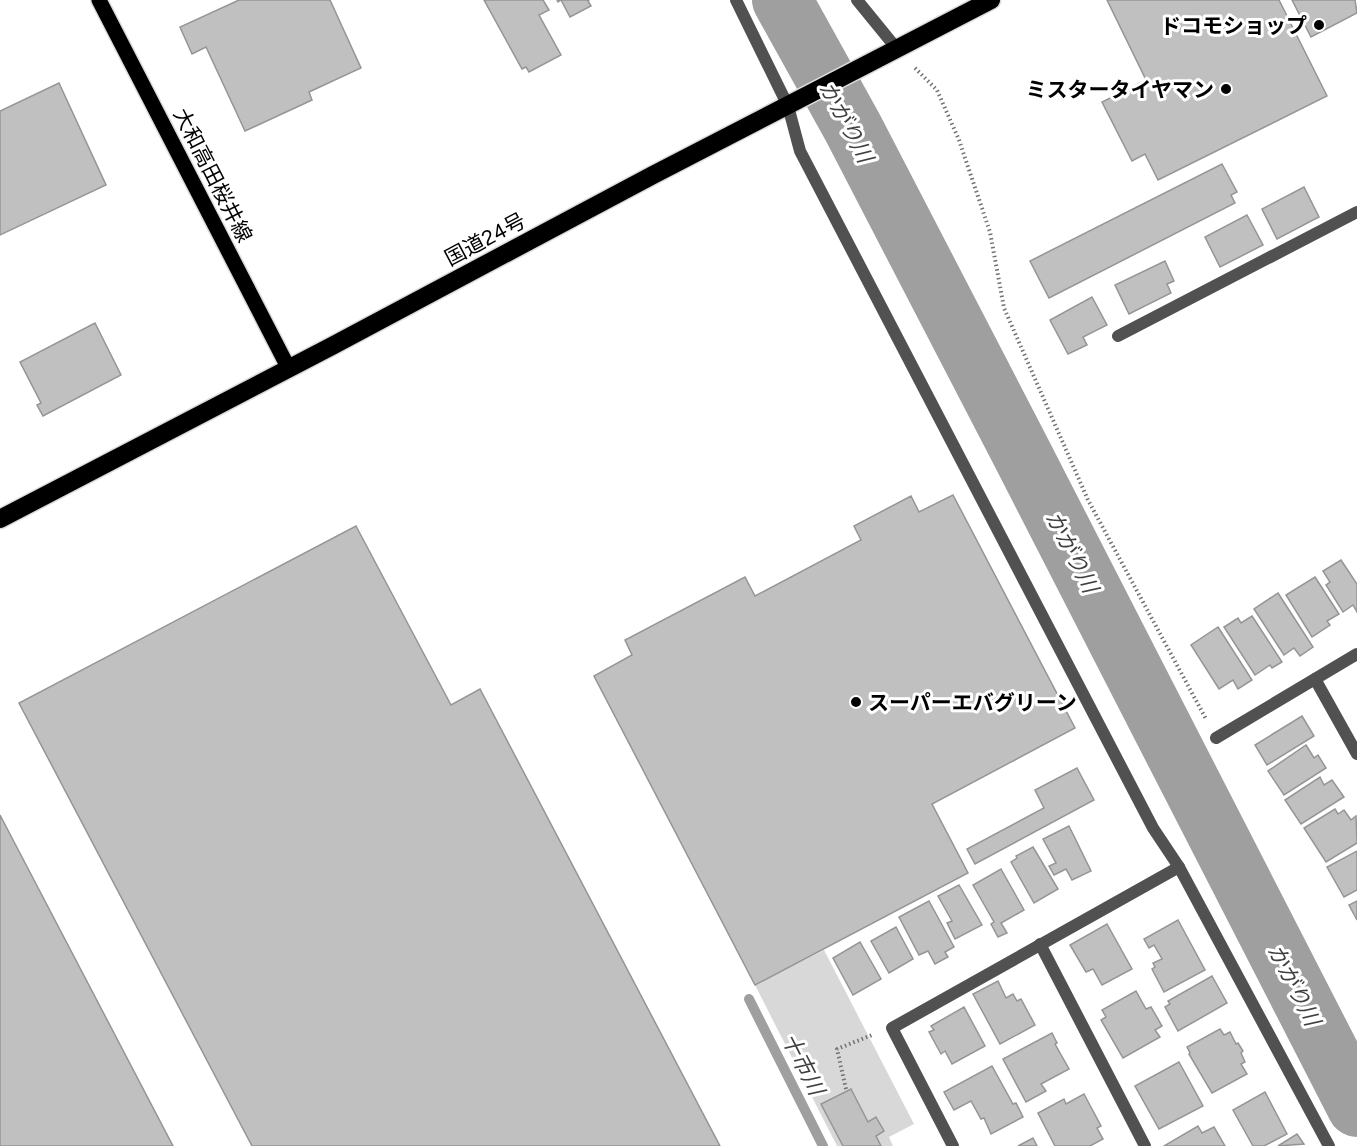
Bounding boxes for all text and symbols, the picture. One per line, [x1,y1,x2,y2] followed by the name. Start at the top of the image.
[1160,13,1307,38] place label: ドコモショップ
[1312,18,1326,32] marker: ドコモショップ
[813,77,880,169] water label: かがり川
[1026,77,1214,102] place label: ミスタータイヤマン
[1219,82,1233,96] marker: ミスタータイヤマン
[168,104,258,246] street label: 大和高田桜井線
[440,207,530,271] street label: 国道24号
[1040,507,1105,599] water label: かがり川
[868,690,1077,715] place label: スーパーエバグリーン
[849,695,863,709] marker: スーパーエバグリーン
[1262,940,1327,1032] water label: かがり川
[776,1028,831,1101] water label: 十市川

